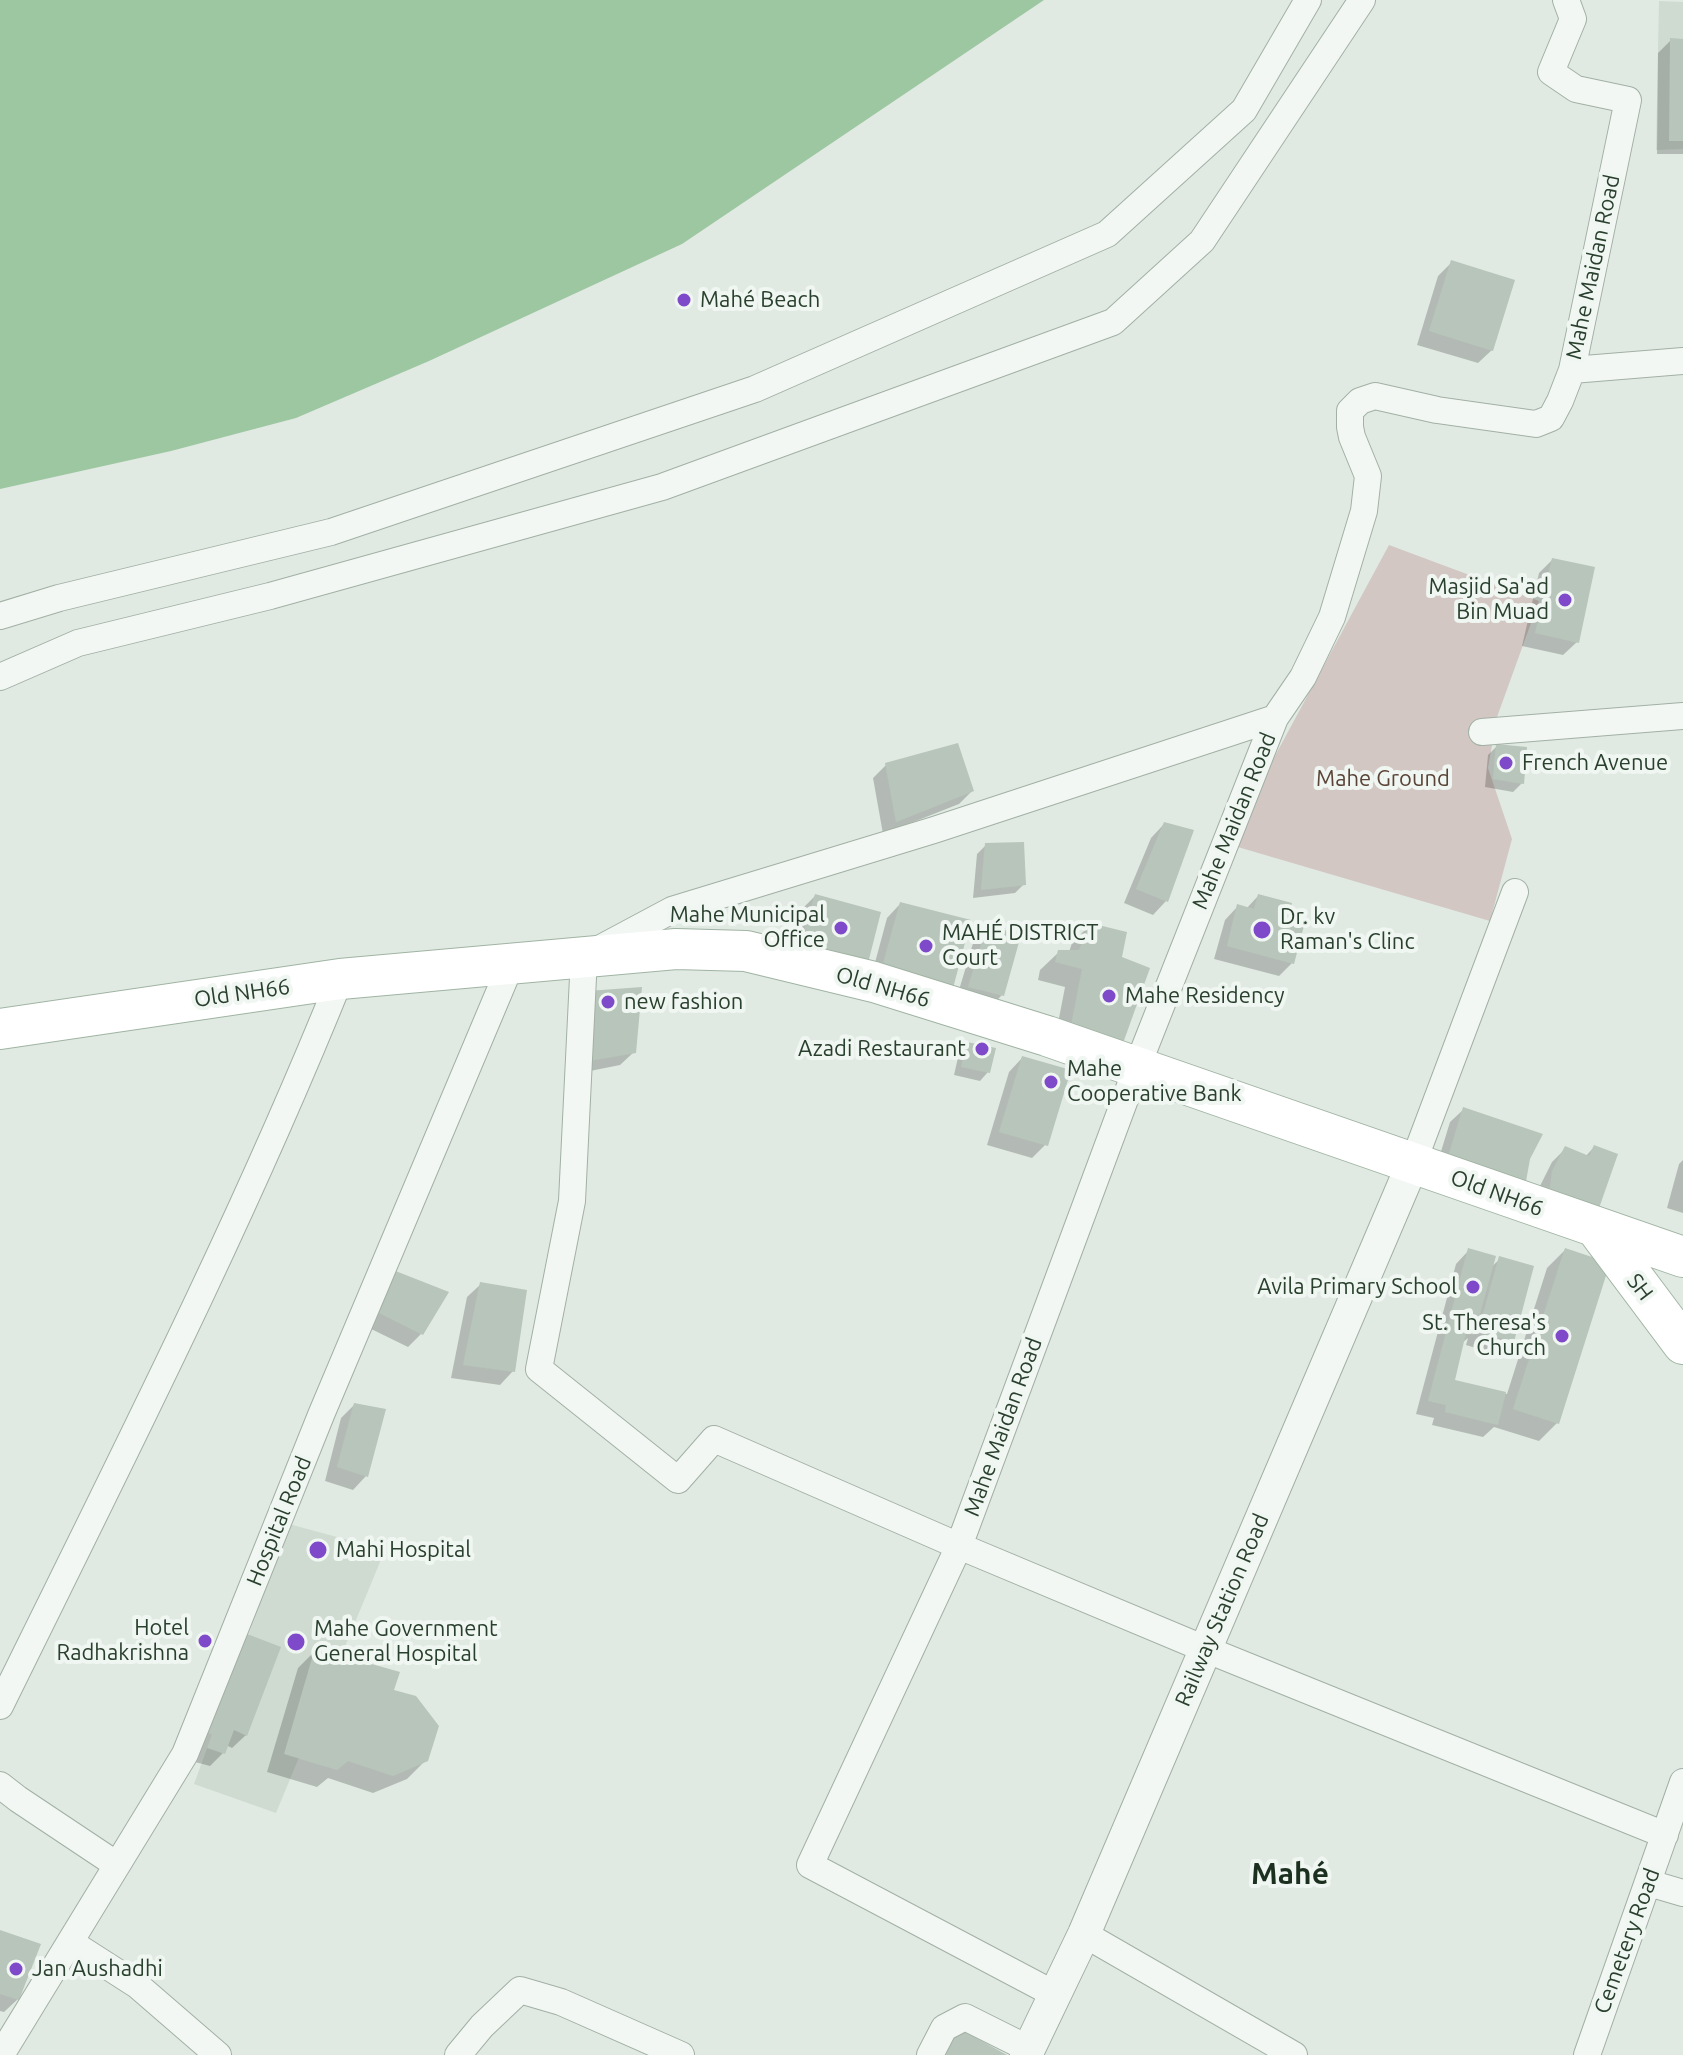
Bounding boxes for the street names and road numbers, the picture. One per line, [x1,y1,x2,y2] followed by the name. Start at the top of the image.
[1561,172,1625,362] street label: Mahe Maidan Road
[1186,729,1282,913] street label: Mahe Maidan Road
[833,961,933,1013] street label: Old NH66
[192,973,292,1013] street label: Old NH66
[1447,1164,1547,1222] street label: Old NH66
[1621,1268,1659,1306] street label: SH
[958,1334,1048,1520] street label: Mahe Maidan Road
[241,1452,317,1590] street label: Hospital Road
[1169,1510,1275,1710] street label: Railway Station Road
[1588,1865,1666,2017] street label: Cemetery Road

